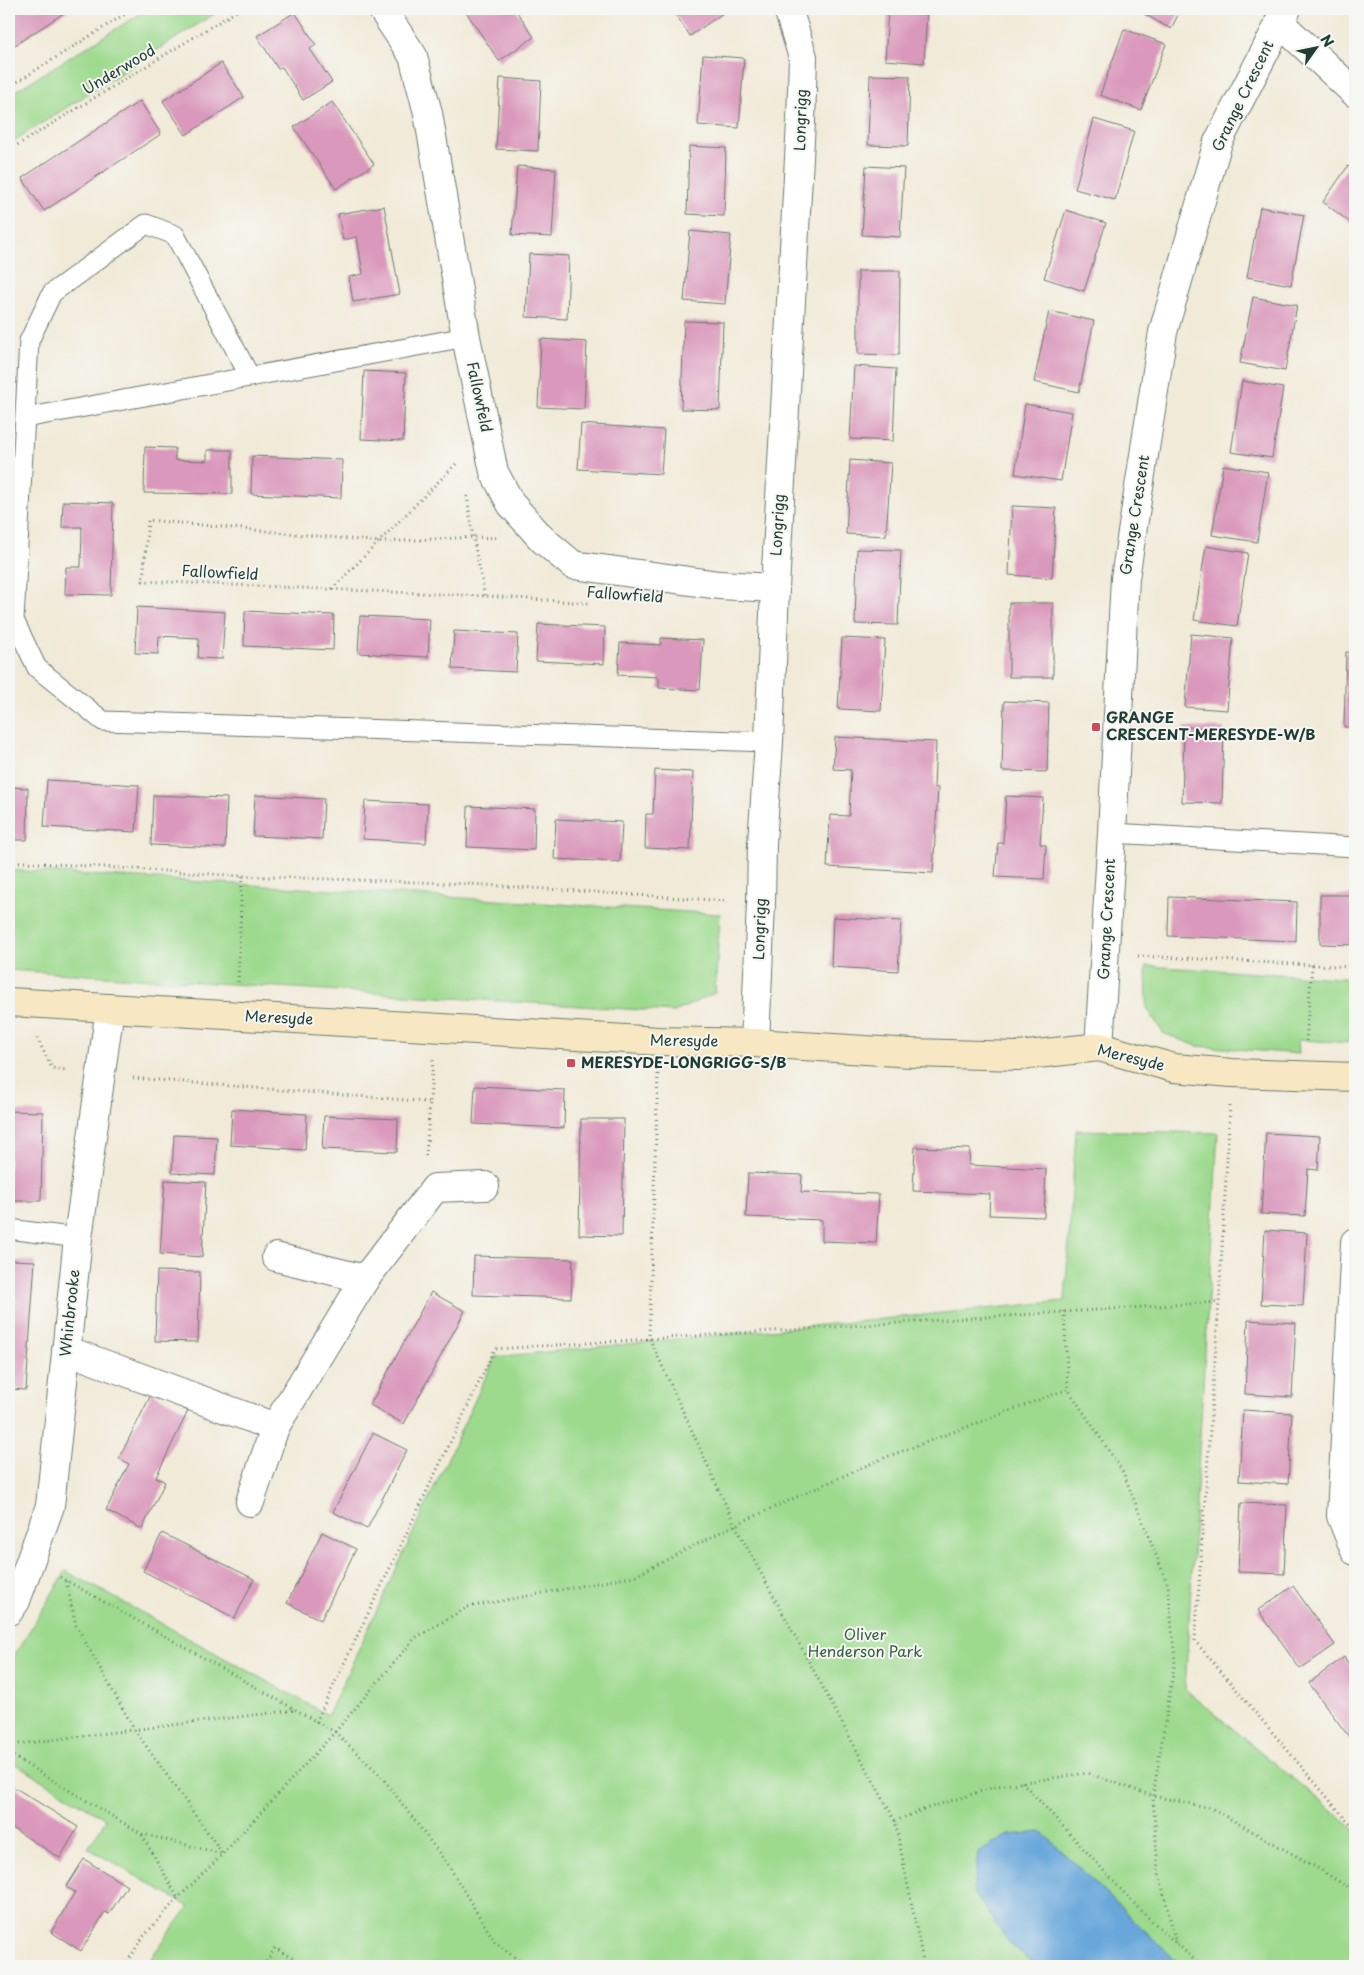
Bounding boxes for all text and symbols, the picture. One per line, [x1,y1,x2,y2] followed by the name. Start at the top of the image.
[1292,22,1342,72] north arrow
[1315,30,1339,51] text: N
[1205,36,1279,155] street label: Grange Crescent
[77,38,159,100] street label: Underwood
[787,89,812,151] street label: Longrigg
[462,359,499,434] street label: Fallowfeld
[1113,453,1154,577] street label: Grange Crescent
[763,493,790,557] street label: Longrigg
[181,558,259,585] street label: Fallowfield
[586,579,664,608] street label: Fallowfield
[1106,705,1315,745] place label: GRANGE CRESCENT-MERESYDE-W/B
[1090,721,1102,733] marker: GRANGE CRESCENT-MERESYDE-W/B
[1091,858,1120,980] street label: Grange Crescent
[746,898,771,960] street label: Longrigg
[244,1003,314,1030] street label: Meresyde
[650,1027,719,1052] street label: Meresyde
[1095,1037,1167,1076] street label: Meresyde
[581,1050,786,1073] place label: MERESYDE-LONGRIGG-S/B
[565,1057,577,1069] marker: MERESYDE-LONGRIGG-S/B
[52,1268,85,1358] street label: Whinbrooke
[808,1622,922,1662] park label: Oliver Henderson Park

